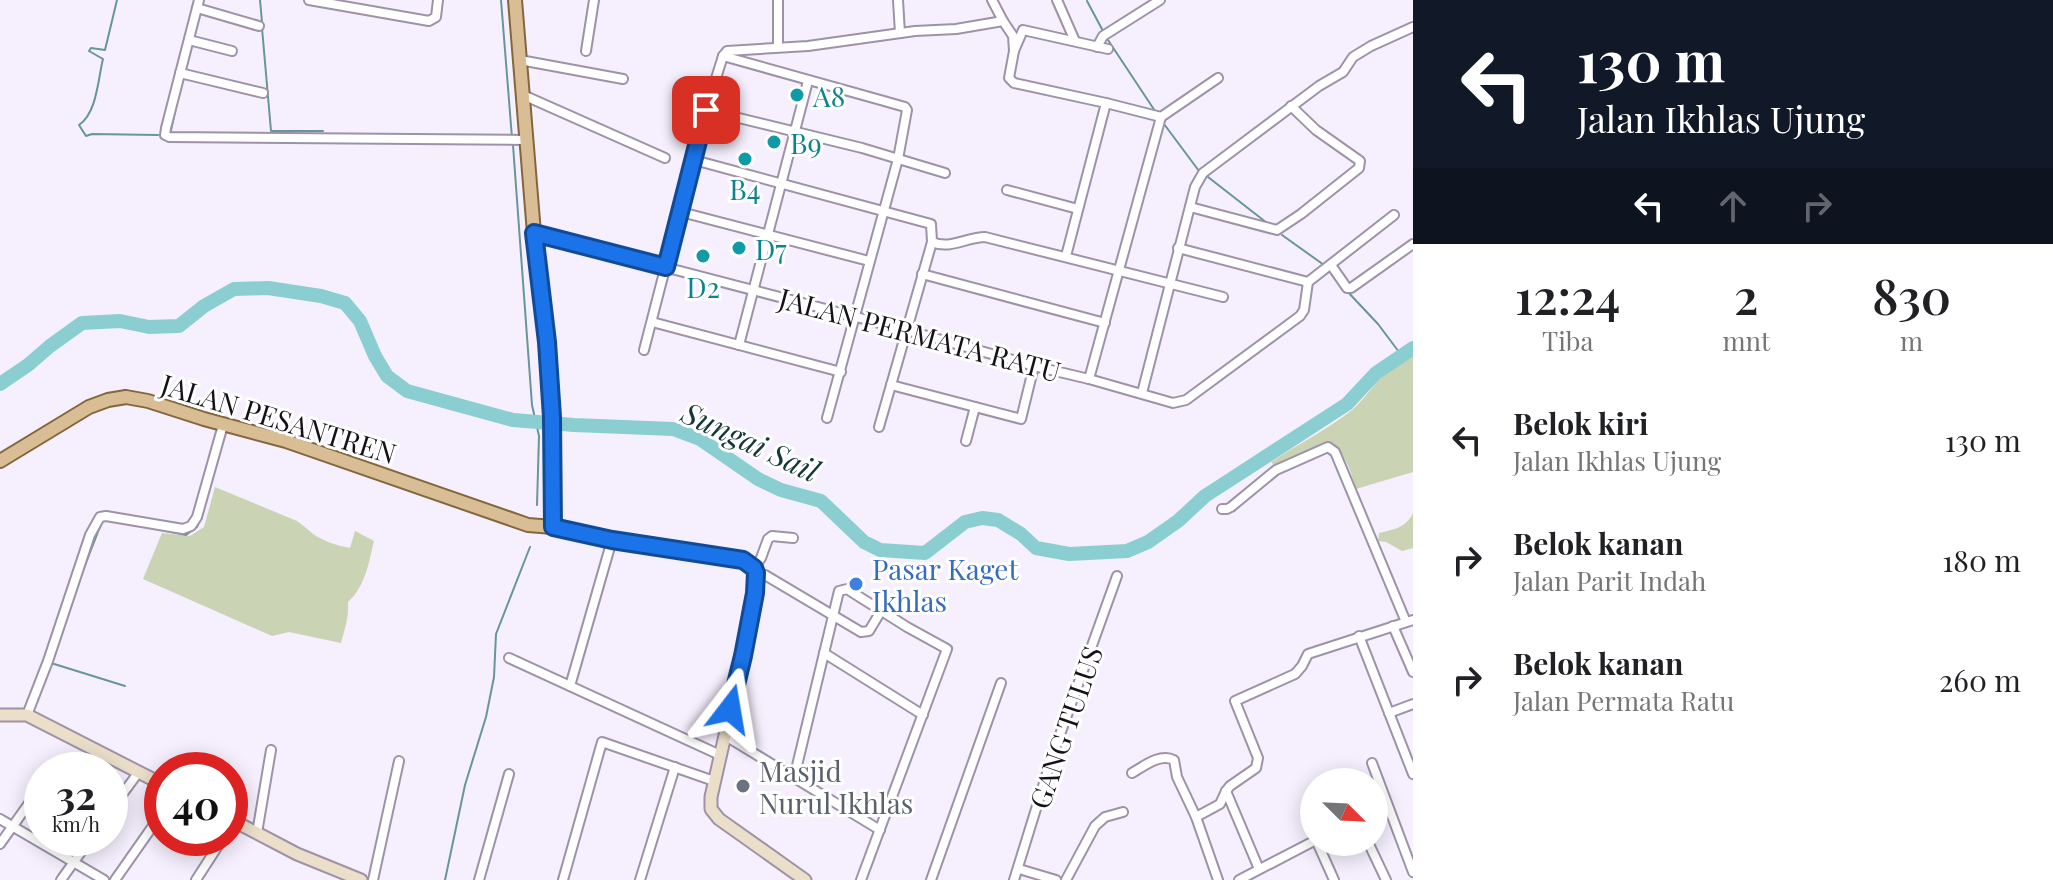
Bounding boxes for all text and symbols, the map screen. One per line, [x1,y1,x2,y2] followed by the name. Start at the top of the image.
[1577,22,1725,97] text: 130 m
[1445,32,1549,136] icon: left
[672,76,740,144] pin
[812,77,845,114] place label: A8
[788,86,806,104] marker: A8
[684,88,728,132] icon: arrive
[1577,94,1865,142] text: Jalan Ikhlas Ujung
[790,124,822,161] place label: B9
[765,133,783,151] marker: B9
[736,150,754,168] marker: B4
[729,170,761,207] place label: B4
[1627,184,1671,228] icon: left
[1711,184,1755,228] icon: ahead
[1795,184,1839,228] icon: right
[755,230,787,267] place label: D7
[730,239,748,257] marker: D7
[694,247,712,265] marker: D2
[1515,263,1620,327] text: 12:24
[1734,263,1759,327] text: 2
[1872,263,1951,327] text: 830
[686,268,720,305] place label: D2
[774,278,1065,389] street label: JALAN PERMATA RATU
[1542,323,1593,358] text: Tiba
[1722,323,1770,358] text: mnt
[1900,323,1923,358] text: m
[156,364,401,471] street label: JALAN PESANTREN
[675,391,828,491] water label: Sungai Sail
[1513,403,1648,443] text: Belok kiri
[1445,418,1489,462] icon: left
[1945,420,2021,460] text: 130 m
[1513,443,1721,478] text: Jalan Ikhlas Ujung
[1513,523,1683,563] text: Belok kanan
[1445,538,1489,582] icon: right
[1942,540,2021,580] text: 180 m
[872,550,1019,619] place label: Pasar Kaget Ikhlas
[1513,563,1706,598] text: Jalan Parit Indah
[847,575,865,593] marker: Pasar Kaget Ikhlas
[1020,641,1110,813] street label: GANG TULUS
[1513,643,1683,683] text: Belok kanan
[1445,658,1489,702] icon: right
[1939,660,2021,700] text: 260 m
[688,667,772,751] position arrow
[1513,683,1734,718] text: Jalan Permata Ratu
[144,752,248,856] speed limit sign: 40
[759,752,913,821] place label: Masjid Nurul Ikhlas
[56,767,96,820] text: 32
[1300,768,1388,856] north arrow
[1300,768,1388,856] map controls
[734,777,752,795] marker: Masjid Nurul Ikhlas
[52,810,100,837] text: km/h

